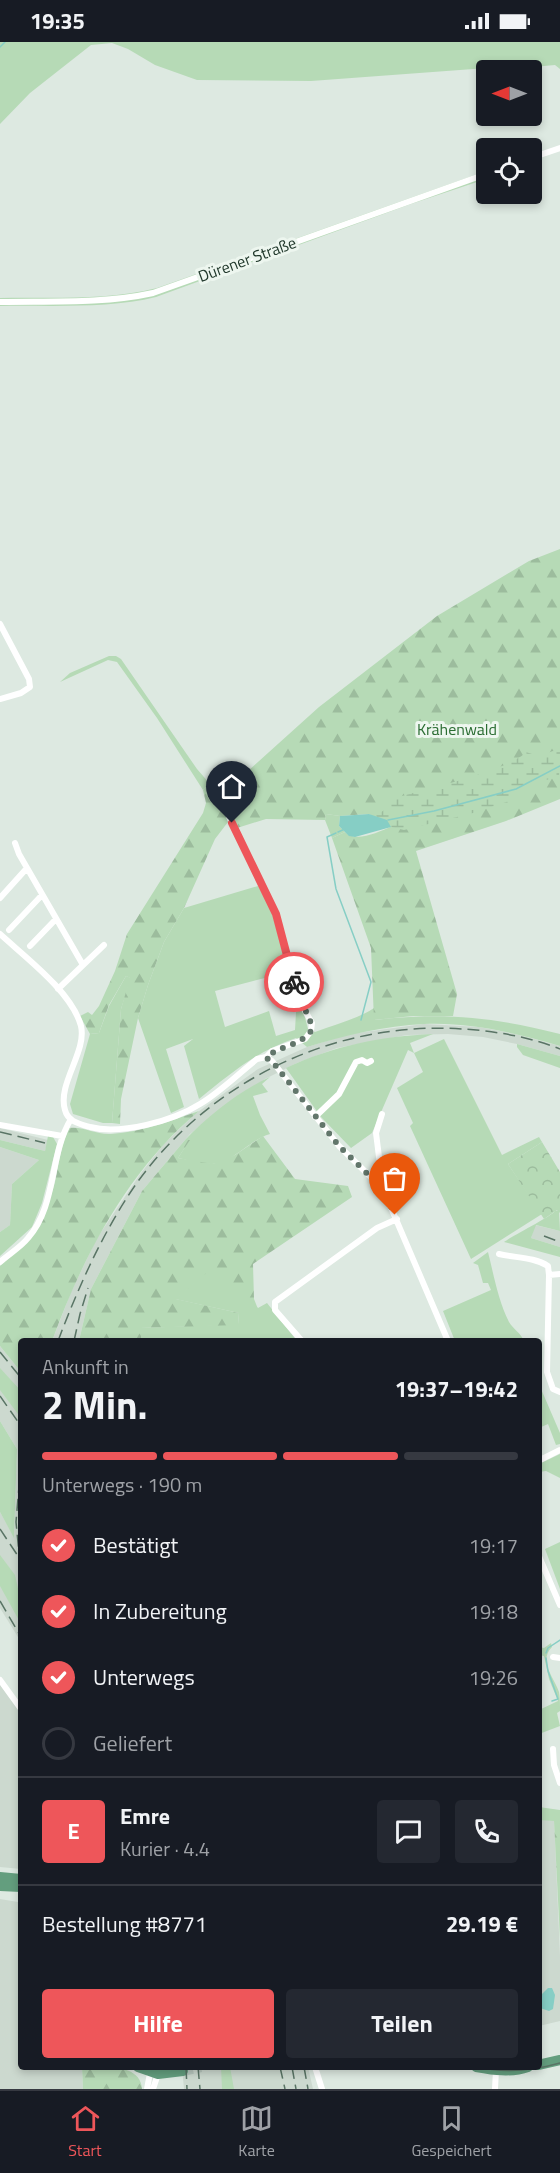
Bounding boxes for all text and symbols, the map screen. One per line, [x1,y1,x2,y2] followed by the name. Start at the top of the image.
[30,4,85,38] text: 19:35
[476,60,542,126] north arrow
[476,60,542,204] map controls
[476,138,542,204] button: locate
[195,230,299,288] street label: Dürener Straße
[417,717,497,741] park label: Krähenwald
[206,761,257,823] pin
[215,770,248,803] icon: home
[264,952,324,1012] courier
[278,966,311,999] icon: bike
[369,1153,420,1215] pin
[378,1162,411,1195] icon: bag
[42,1351,129,1382] text: Ankunft in
[395,1372,518,1406] text: 19:37–19:42
[42,1375,148,1434] text: 2 Min.
[42,1469,202,1500] text: Unterwegs · 190 m
[93,1528,178,1562] text: Bestätigt
[42,1529,75,1562] icon: check
[469,1530,518,1561] text: 19:17
[93,1594,227,1628] text: In Zubereitung
[42,1595,75,1628] icon: check
[469,1596,518,1627] text: 19:18
[93,1660,195,1694] text: Unterwegs
[42,1661,75,1694] icon: check
[469,1662,518,1693] text: 19:26
[93,1726,172,1760] text: Geliefert
[120,1799,170,1833] text: Emre
[377,1800,440,1863] button: chat
[455,1800,518,1863] button: phone
[67,1814,80,1848] text: E
[120,1833,210,1864] text: Kurier · 4.4
[42,1907,207,1941] text: Bestellung #8771
[446,1907,518,1941] text: 29.19 €
[42,1989,274,2058] button: Hilfe
[286,1989,518,2058] button: Teilen
[68,2102,102,2162] tab: Start
[238,2102,275,2162] tab: Karte
[411,2102,492,2162] tab: Gespeichert

